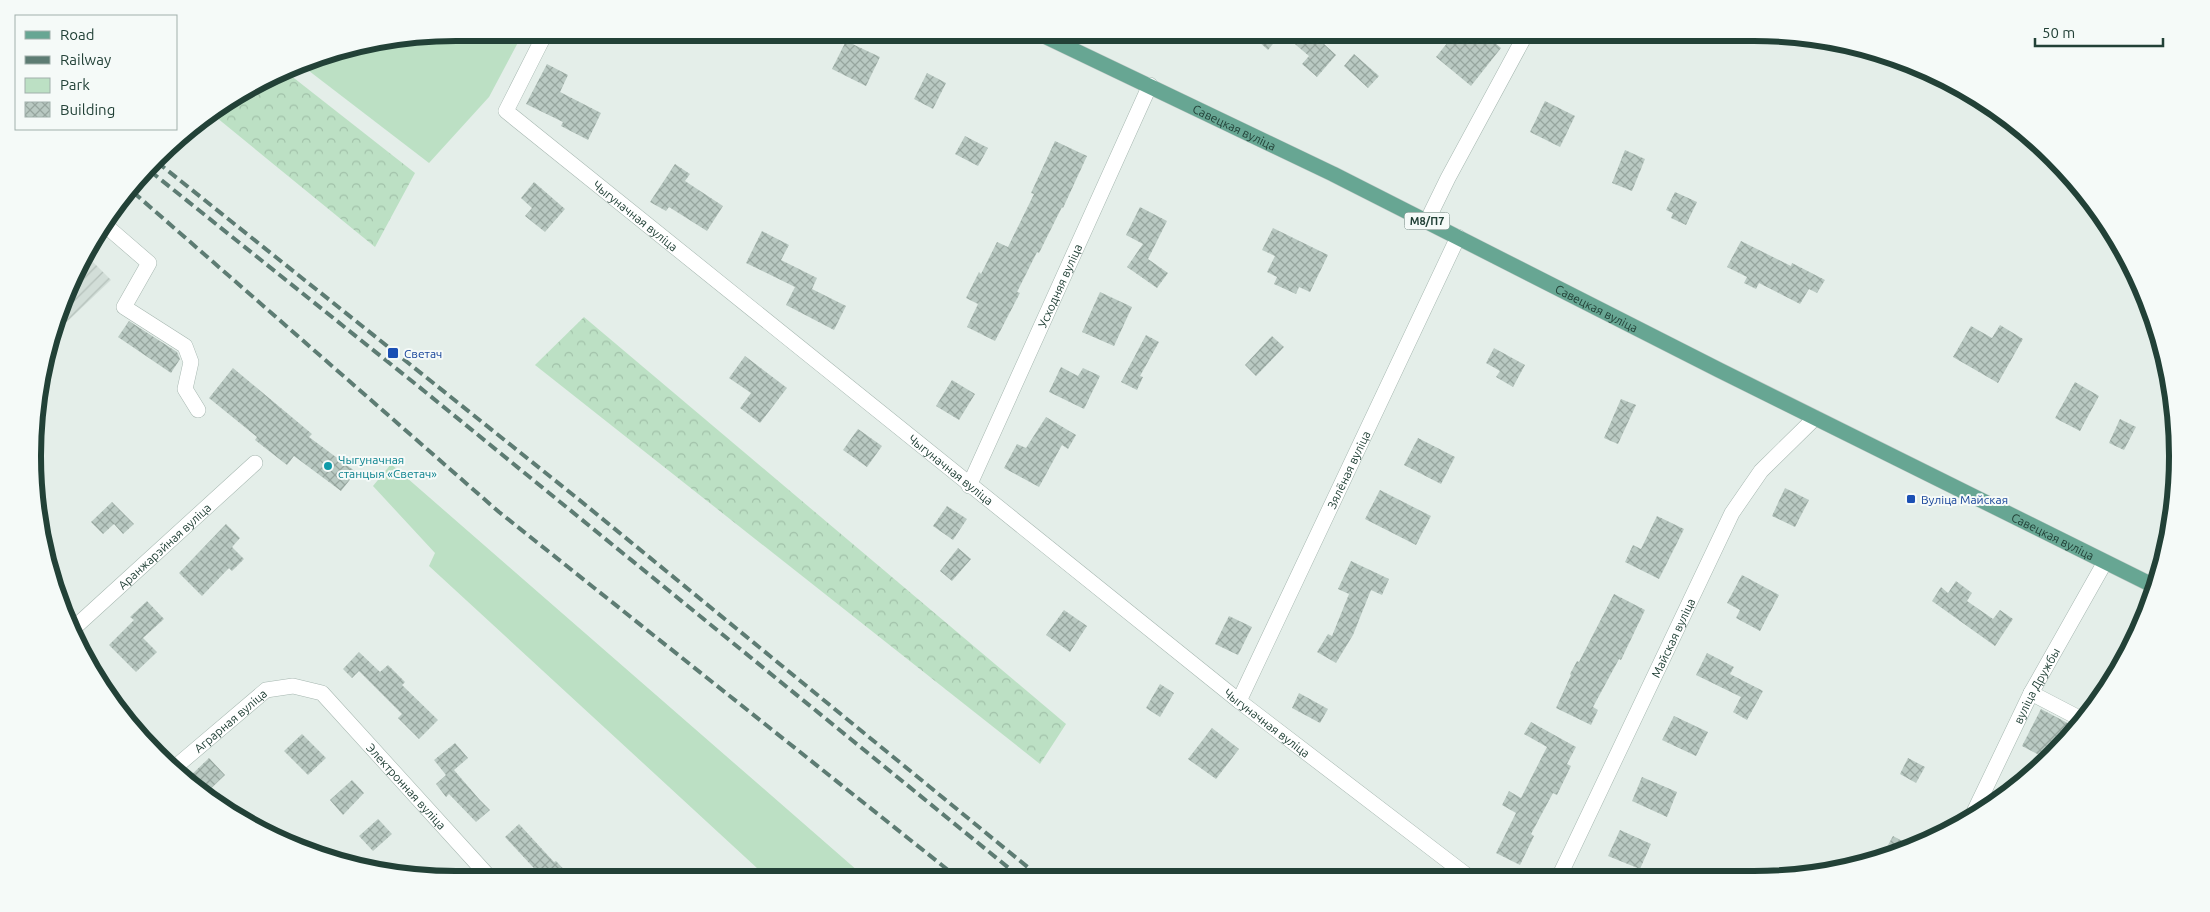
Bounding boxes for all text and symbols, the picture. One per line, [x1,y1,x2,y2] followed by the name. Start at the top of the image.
[15,15,178,130] legend
[2035,15,2162,47] scale bar
[2042,24,2075,41] text: 50 m
[60,26,95,43] text: Road
[60,51,111,68] text: Railway
[60,76,90,93] text: Park
[60,101,115,118] text: Building
[1191,101,1278,152] street label: Савецкая вуліца
[591,178,680,253] street label: Чыгуначная вуліца
[1404,212,1450,230] road number: М8/П7
[1035,242,1084,329] street label: Усходняя вуліца
[1553,282,1640,334] street label: Савецкая вуліца
[386,346,400,360] marker: Светач
[404,347,442,360] place label: Светач
[1324,428,1372,511] street label: Зялёная вуліца
[906,431,996,507] street label: Чыгуначная вуліца
[338,453,437,480] place label: Чыгуначная станцыя «Светач»
[322,460,334,472] marker: Чыгуначная станцыя «Светач»
[1905,493,1917,505] marker: Вуліца Майская
[1921,493,2008,506] place label: Вуліца Майская
[115,500,213,591] street label: Аранжарэйная вуліца
[2009,510,2096,562] street label: Савецкая вуліца
[1648,596,1697,679] street label: Майская вуліца
[2011,645,2062,726] street label: вуліца Дружбы
[1222,685,1313,759] street label: Чыгуначная вуліца
[191,686,269,755] street label: Аграрная вуліца
[364,741,449,832] street label: Электронная вуліца

